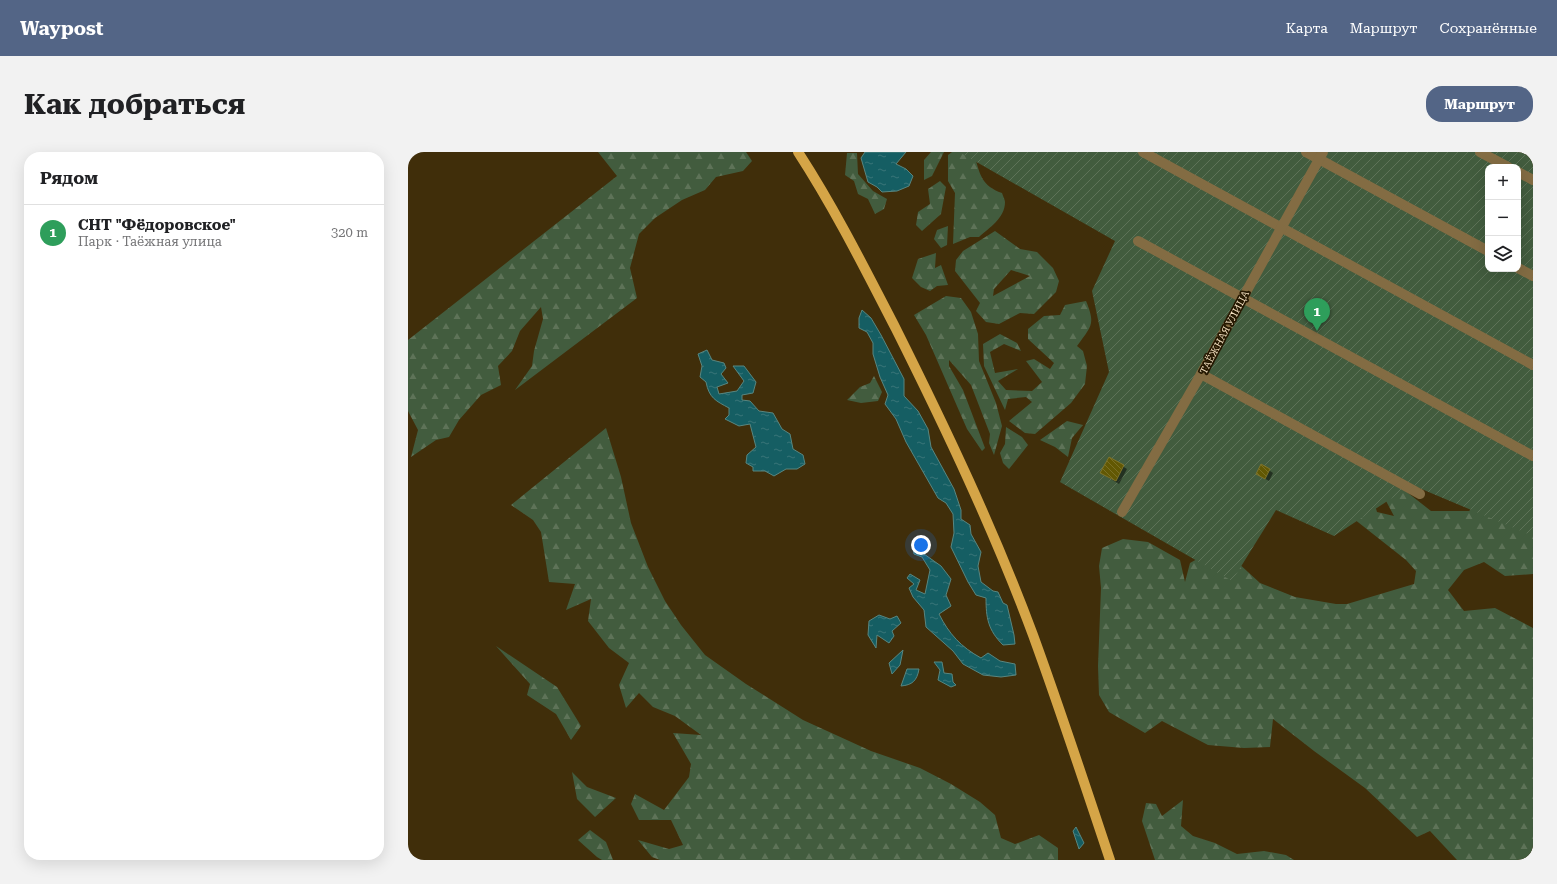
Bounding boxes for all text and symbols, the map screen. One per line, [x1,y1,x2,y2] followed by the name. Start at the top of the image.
[20,17,103,40] text: Waypost
[1286,20,1328,36] text: Карта
[1350,20,1418,36] text: Маршрут
[1440,20,1537,36] text: Сохранённые
[1426,86,1533,122] button: Маршрут
[24,88,245,121] text: Как добраться
[1485,164,1521,272] map controls
[1485,164,1521,200] button: +
[40,168,98,188] text: Рядом
[1485,200,1521,236] button: −
[78,216,236,234] text: СНТ "Фёдоровское"
[49,225,57,240] text: 1
[331,225,368,240] text: 320 m
[78,234,222,249] text: Парк · Таёжная улица
[1485,236,1521,272] button: layers
[1198,289,1251,376] street label: ТАЁЖНАЯ УЛИЦА
[1304,298,1330,331] pin: 1
[911,535,931,555] your location

